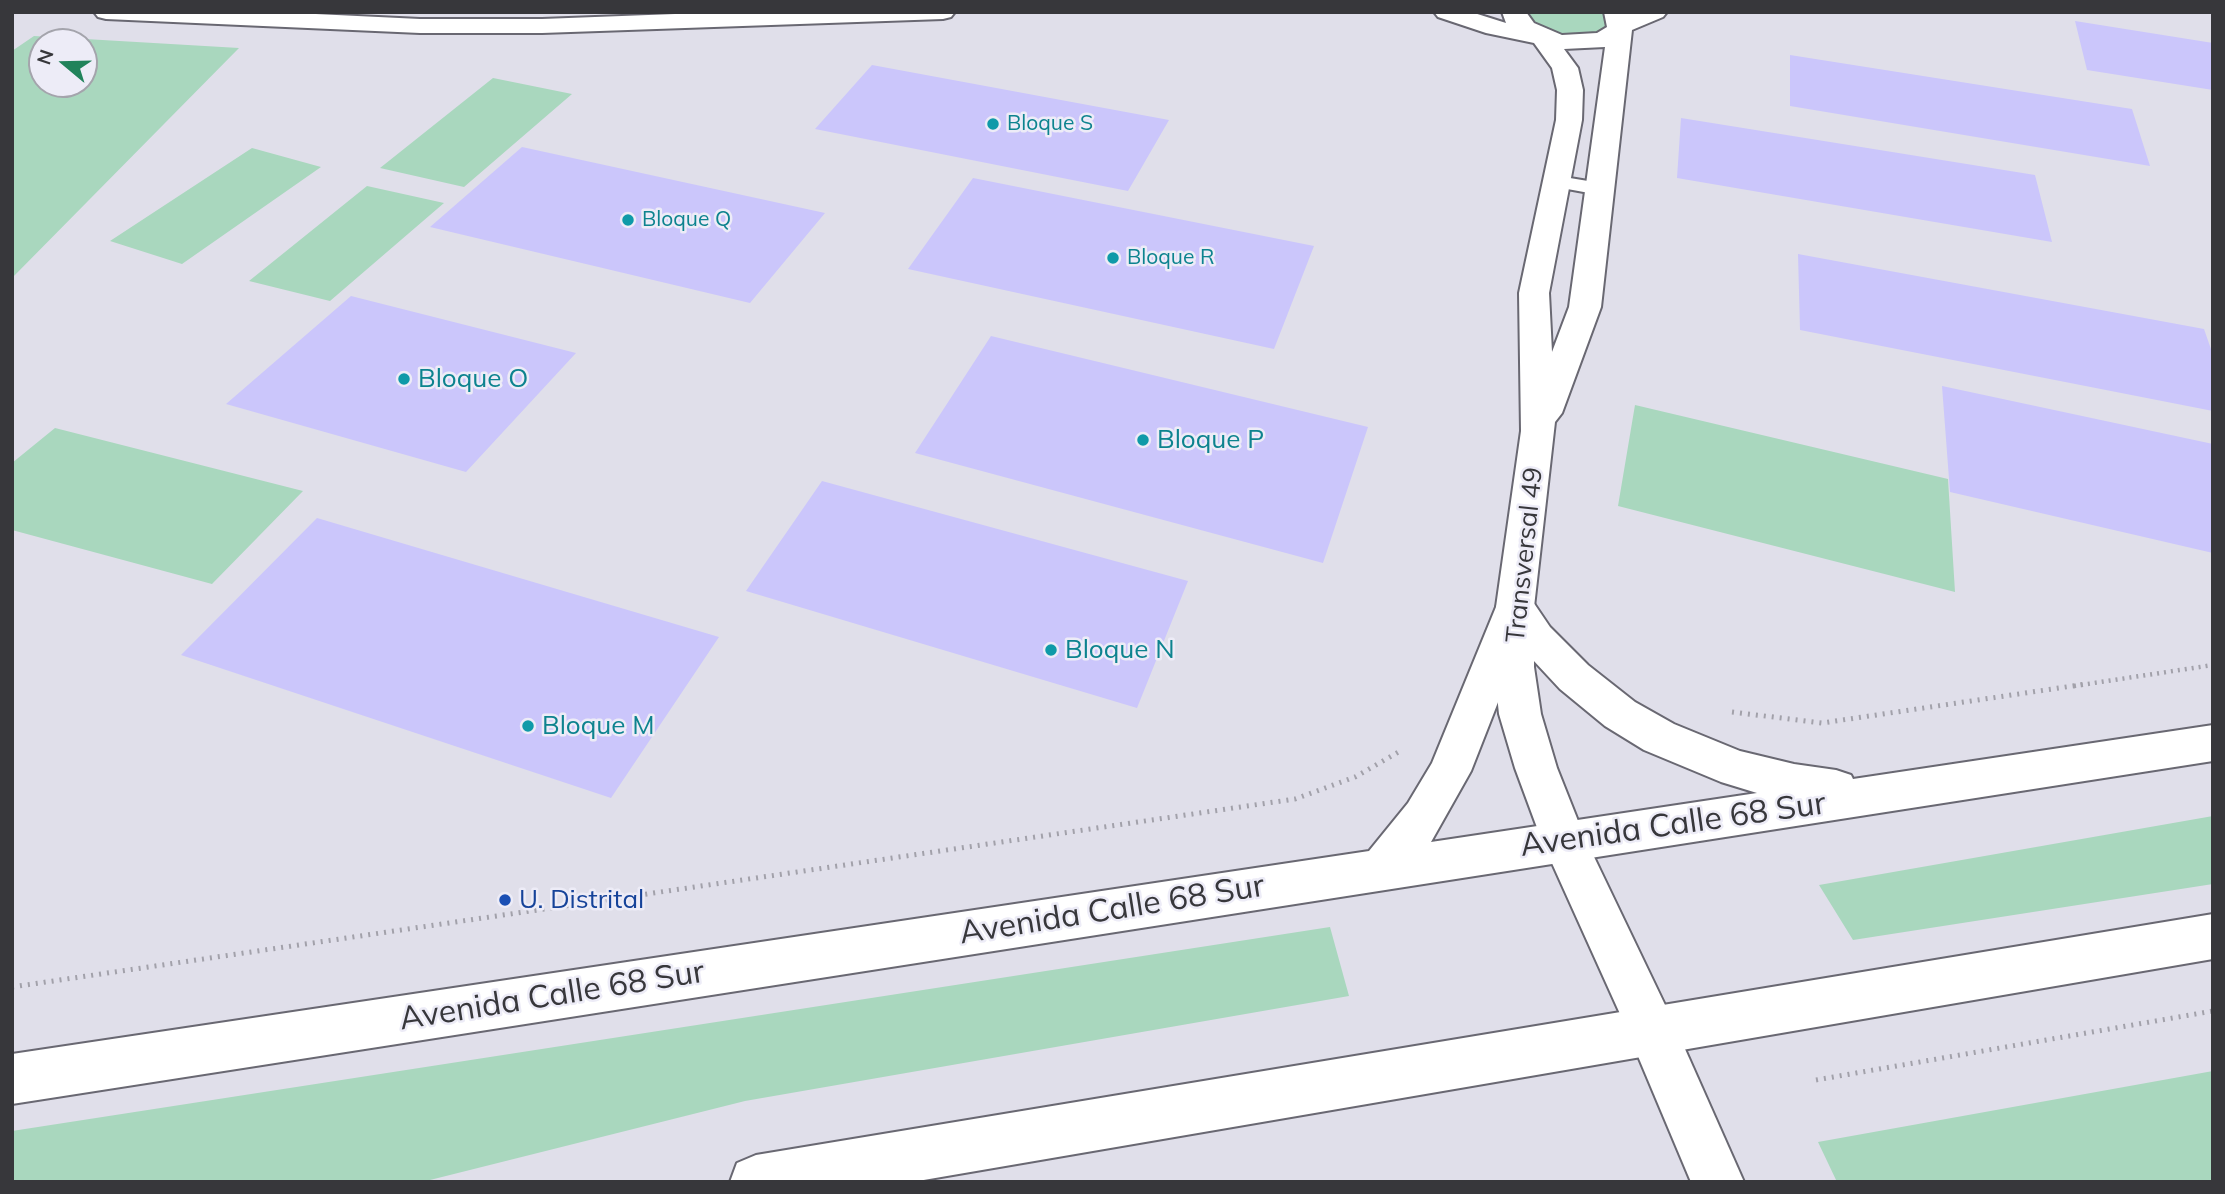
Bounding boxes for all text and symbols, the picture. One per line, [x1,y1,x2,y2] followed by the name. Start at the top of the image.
[28,28,98,98] north arrow
[31,46,59,68] text: N
[1007,111,1093,137] place label: Bloque S
[985,116,1001,132] marker: Bloque S
[642,207,731,233] place label: Bloque Q
[620,212,636,228] marker: Bloque Q
[1127,245,1214,271] place label: Bloque R
[1105,250,1121,266] marker: Bloque R
[418,363,528,395] place label: Bloque O
[396,371,412,387] marker: Bloque O
[1157,424,1264,456] place label: Bloque P
[1135,432,1151,448] marker: Bloque P
[1500,466,1550,644] street label: Transversal 49
[1065,634,1175,666] place label: Bloque N
[1043,642,1059,658] marker: Bloque N
[542,710,655,742] place label: Bloque M
[520,718,536,734] marker: Bloque M
[1518,785,1828,865] street label: Avenida Calle 68 Sur
[957,867,1267,953] street label: Avenida Calle 68 Sur
[519,884,644,916] place label: U. Distrital
[497,892,513,908] marker: U. Distrital
[397,953,707,1039] street label: Avenida Calle 68 Sur

